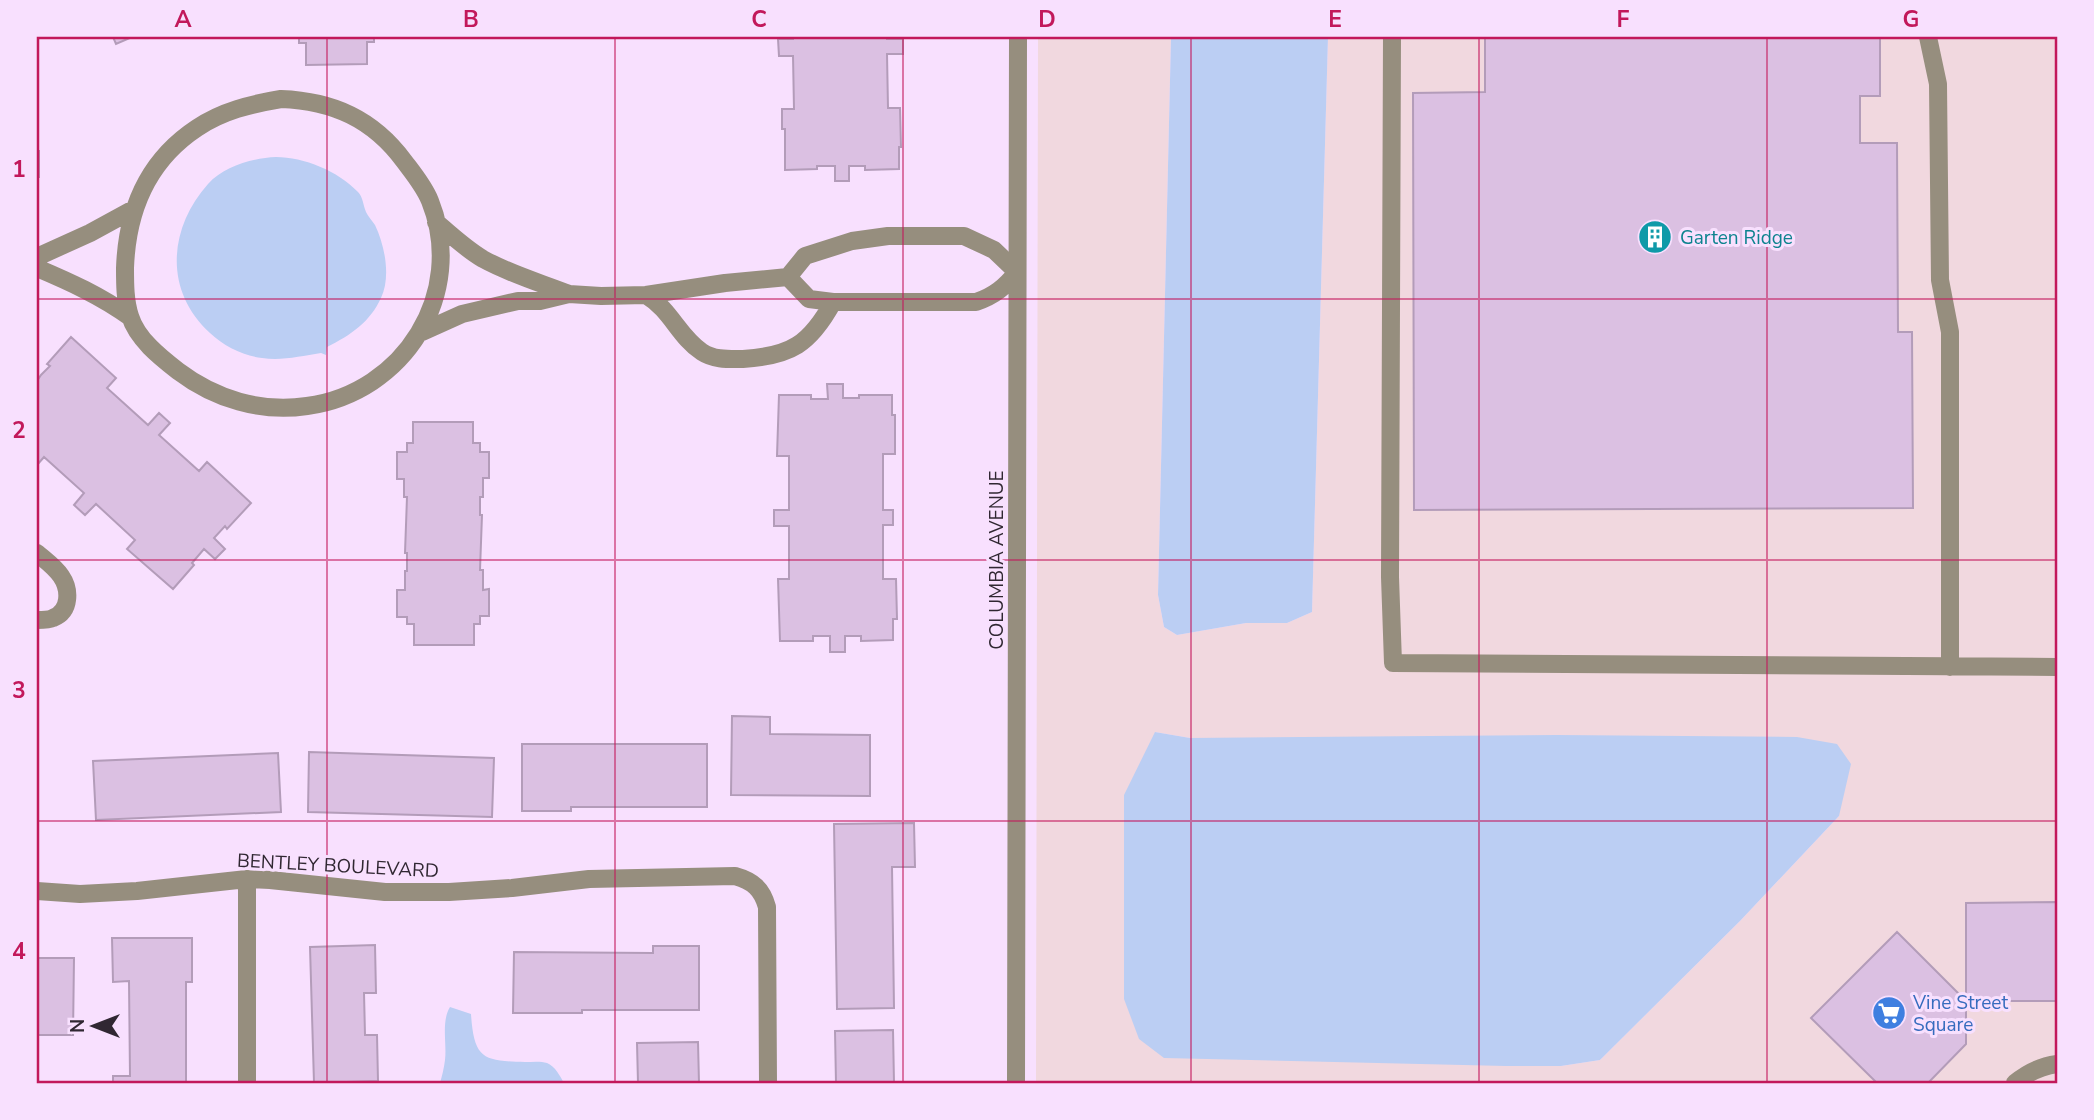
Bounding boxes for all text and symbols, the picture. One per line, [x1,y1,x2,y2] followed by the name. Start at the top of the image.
[174,4,192,35] text: A
[463,4,479,35] text: B
[751,4,767,35] text: C
[1038,4,1056,35] text: D
[1328,4,1342,35] text: E
[1617,4,1630,35] text: F
[1903,4,1919,35] text: G
[12,154,26,185] text: 1
[1636,218,1674,256] building icon: Garten Ridge
[1680,225,1793,251] place label: Garten Ridge
[12,415,26,446] text: 2
[984,470,1010,650] street label: COLUMBIA AVENUE
[12,675,26,706] text: 3
[236,848,440,884] street label: BENTLEY BOULEVARD
[12,936,26,967] text: 4
[60,990,130,1060] north arrow
[1912,990,2008,1038] place label: Vine Street Square
[1870,994,1908,1032] supermarket icon: Vine Street Square
[65,1019,91,1033] text: N

